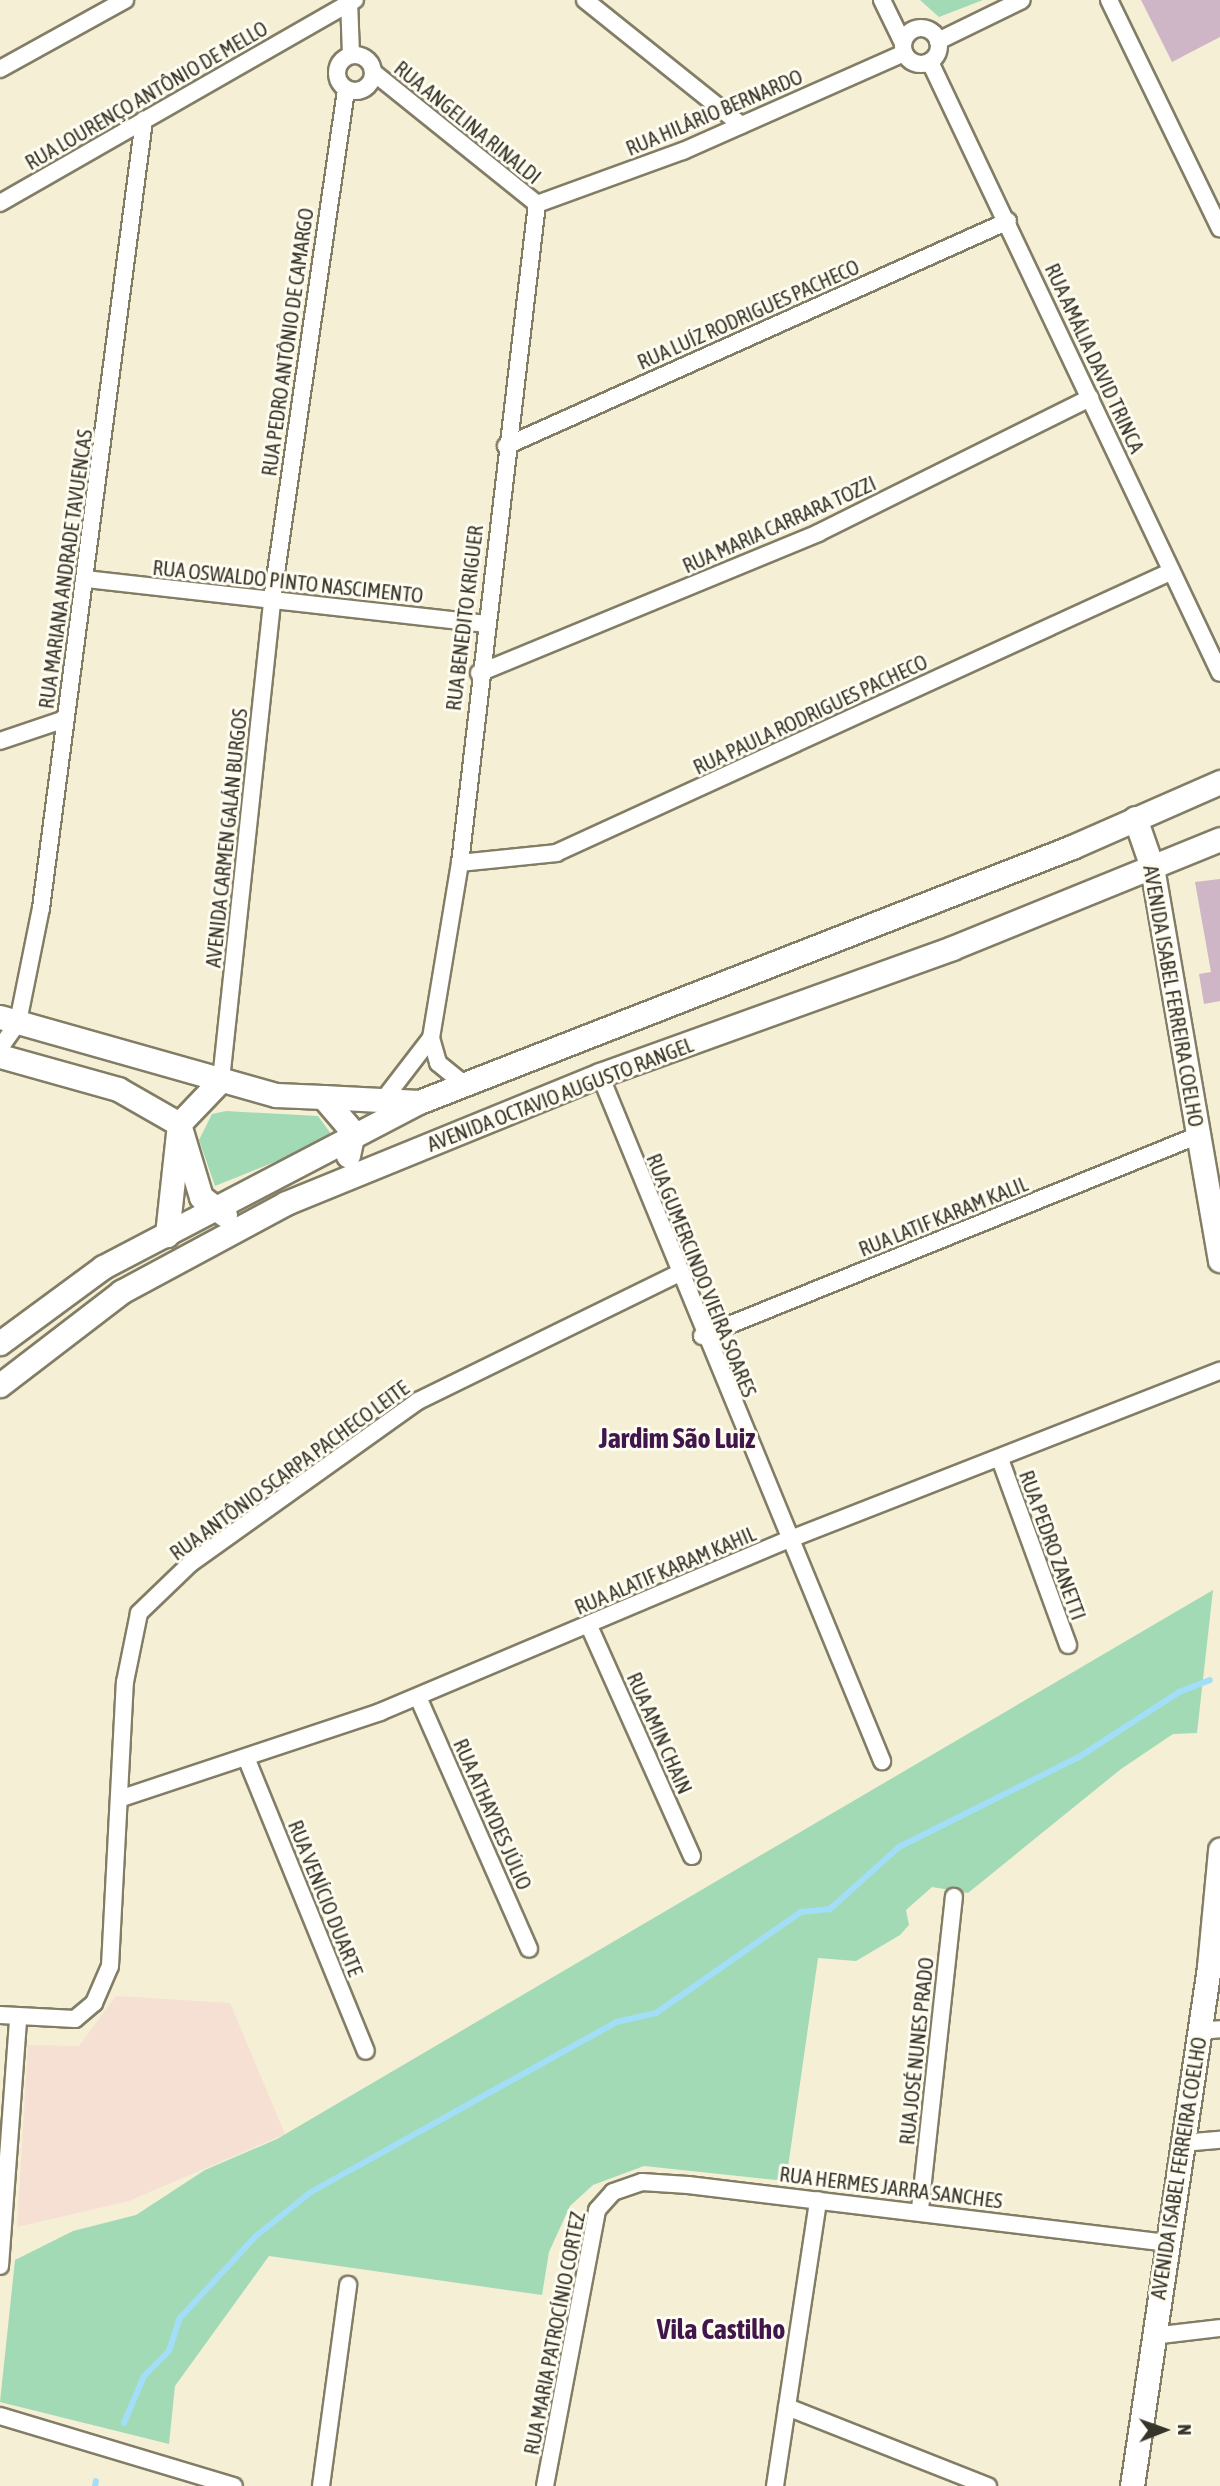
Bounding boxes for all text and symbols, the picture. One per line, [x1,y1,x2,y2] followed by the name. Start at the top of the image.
[20,15,272,175] street label: RUA LOURENÇO ANTÔNIO DE MELLO
[389,55,547,189] street label: RUA ANGELINA RINALDI
[622,63,806,161] street label: RUA HILÁRIO BERNARDO
[256,206,318,478] street label: RUA PEDRO ANTÔNIO DE CAMARGO
[633,254,863,374] street label: RUA LUÍZ RODRIGUES PACHECO
[1040,259,1150,457] street label: RUA AMÁLIA DAVID TRINCA
[33,428,97,710] street label: RUA MARIANA ANDRADE TAVUENCAS
[678,470,880,578] street label: RUA MARIA CARRARA TOZZI
[440,524,488,712] street label: RUA BENEDITO KRIGUER
[151,554,425,608] street label: RUA OSWALDO PINTO NASCIMENTO
[689,649,931,779] street label: RUA PAULA RODRIGUES PACHECO
[200,707,252,969] street label: AVENIDA CARMEN GALÁN BURGOS
[1139,863,1209,1129] street label: AVENIDA ISABEL FERREIRA COELHO
[423,1032,697,1156] street label: AVENIDA OCTAVIO AUGUSTO RANGEL
[642,1150,762,1400] street label: RUA GUMERCINDO VIEIRA SOARES
[855,1171,1031,1261] street label: RUA LATIF KARAM KALIL
[165,1375,413,1565] street label: RUA ANTÔNIO SCARPA PACHECO LEITE
[599,1421,755,1455] district label: Jardim São Luiz
[1014,1467,1092,1623] street label: RUA PEDRO ZANETTI
[571,1520,759,1620] street label: RUA ALATIF KARAM KAHIL
[622,1668,698,1798] street label: RUA AMIN CHAIN
[448,1735,538,1893] street label: RUA ATHAYDES JÚLIO
[283,1816,369,1980] street label: RUA VENÍCIO DUARTE
[894,1956,938,2146] street label: RUA JOSÉ NUNES PRADO
[1145,2035,1211,2301] street label: AVENIDA ISABEL FERREIRA COELHO
[778,2161,1004,2213] street label: RUA HERMES JARRA SANCHES
[518,2209,590,2457] street label: RUA MARIA PATROCÍNIO CORTEZ
[657,2312,785,2346] district label: Vila Castilho
[1129,2395,1199,2465] north arrow
[1174,2424,1196,2435] text: N

